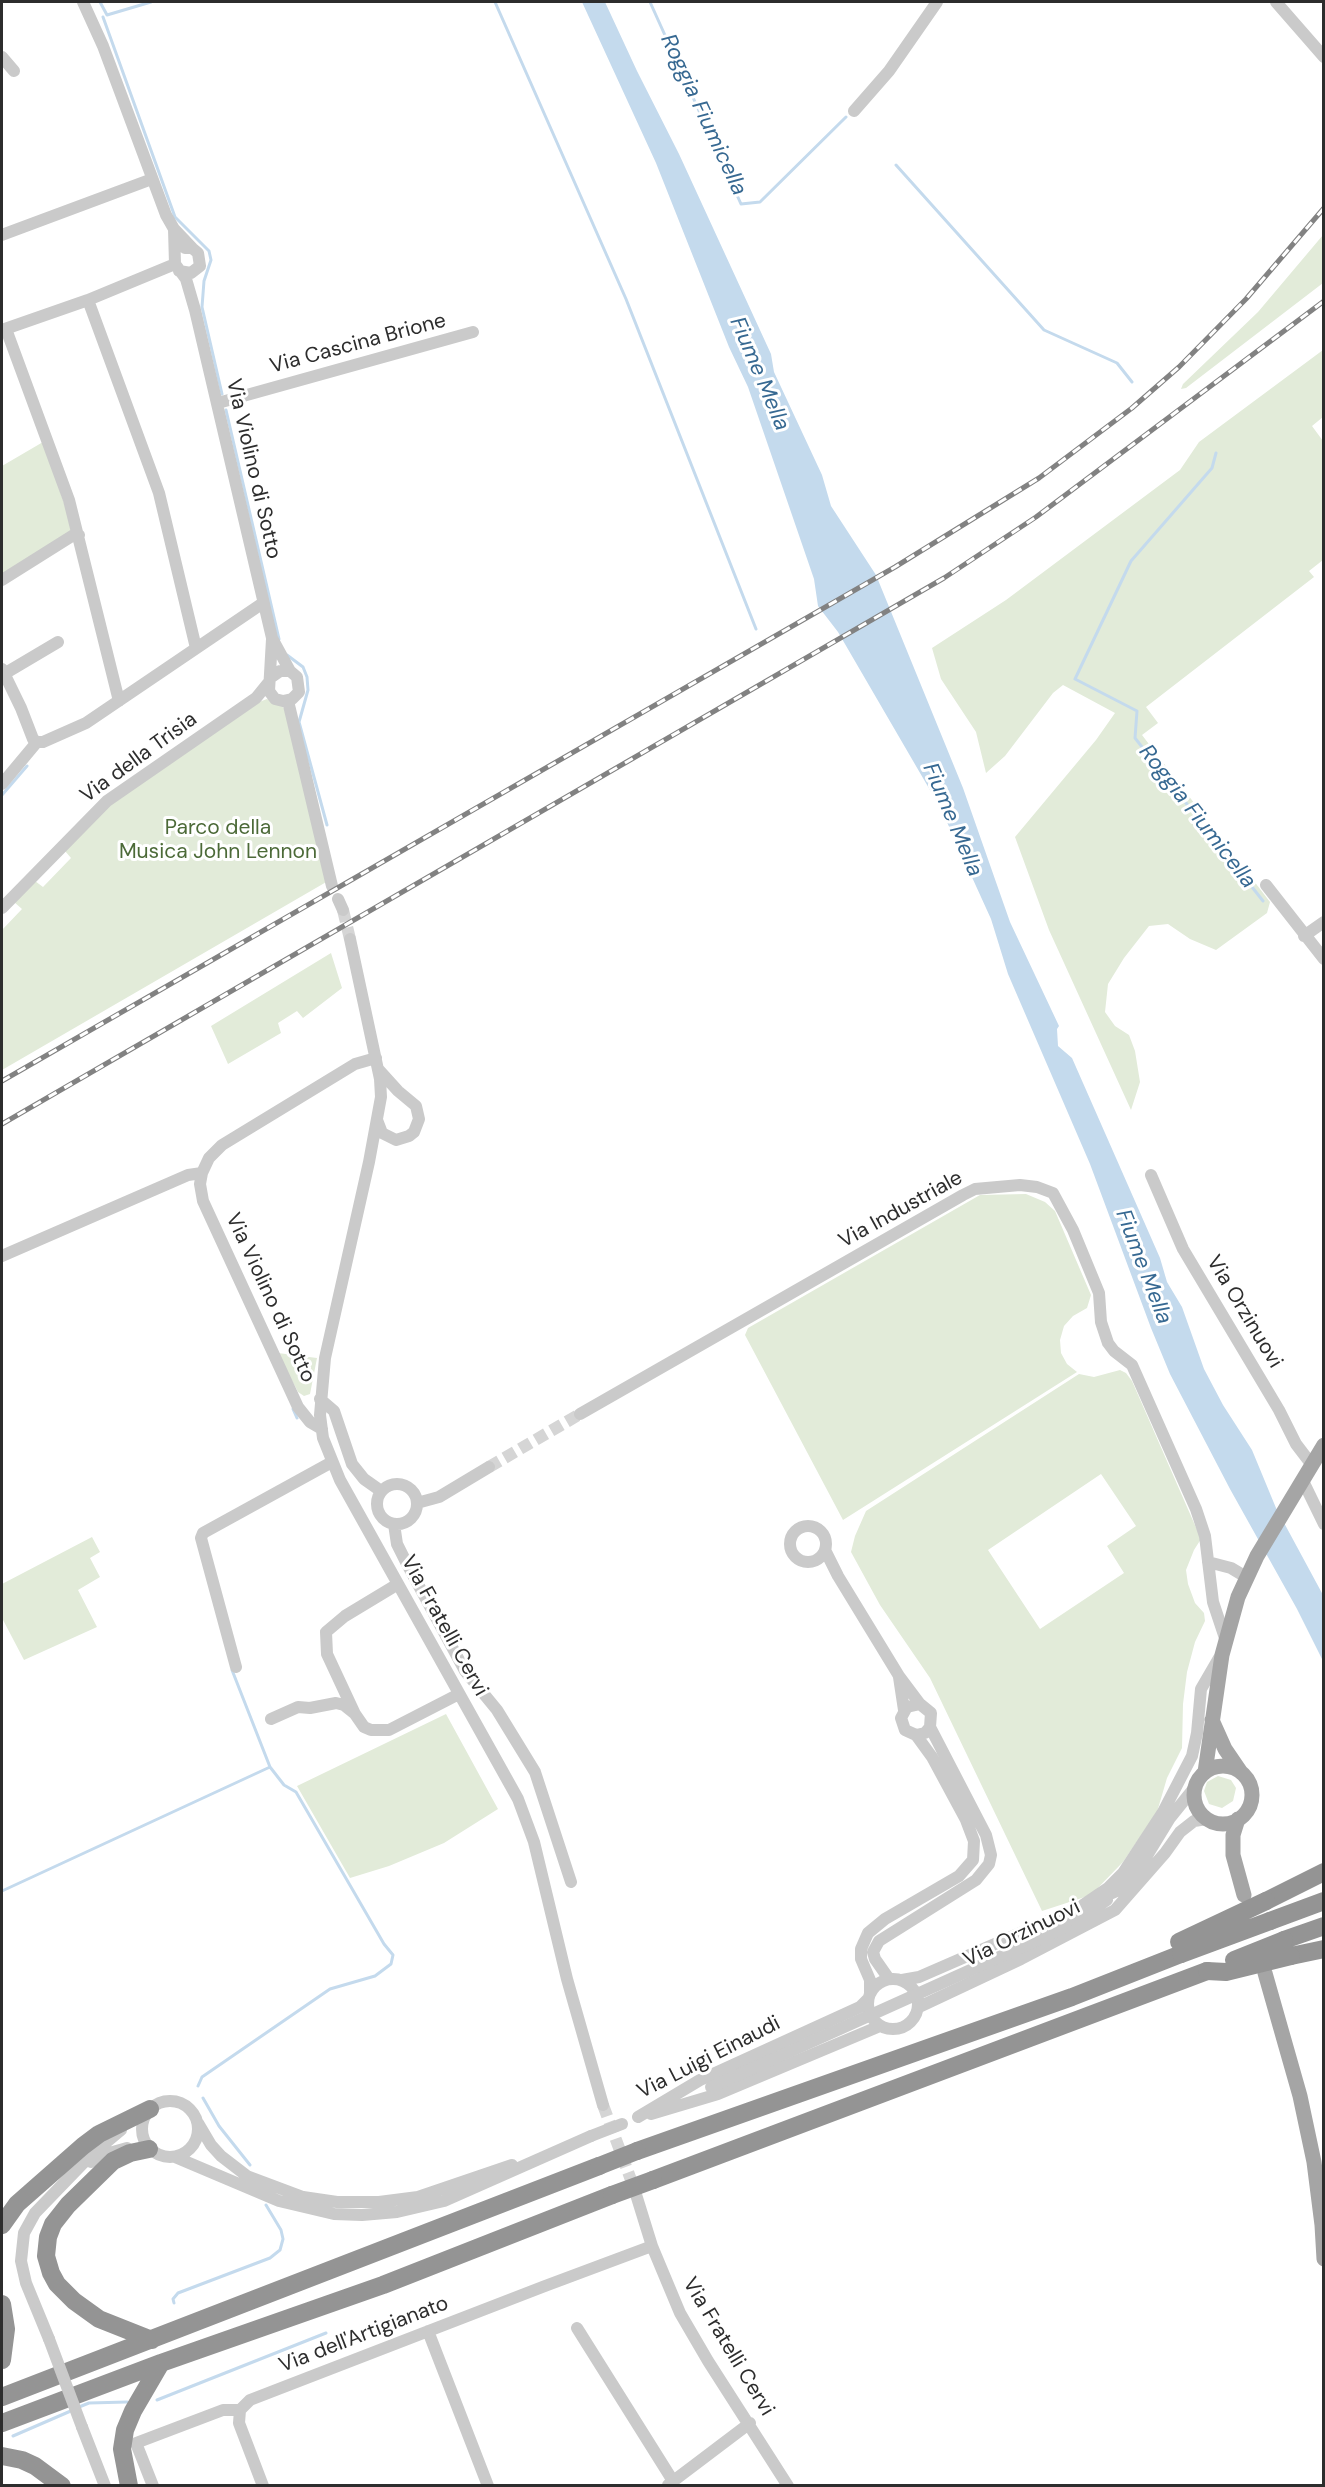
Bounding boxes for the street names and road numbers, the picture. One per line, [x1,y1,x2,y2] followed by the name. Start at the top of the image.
[267,308,449,380] street label: Via Cascina Brione
[220,376,286,562] street label: Via Violino di Sotto
[76,707,202,809] street label: Via della Trisia
[835,1166,967,1254] street label: Via Industriale
[220,1209,320,1387] street label: Via Violino di Sotto
[1201,1251,1287,1373] street label: Via Orzinuovi
[395,1551,493,1701] street label: Via Fratelli Cervi
[959,1895,1085,1973] street label: Via Orzinuovi
[633,2011,785,2105] street label: Via Luigi Einaudi
[677,2273,779,2421] street label: Via Fratelli Cervi
[276,2291,452,2379] street label: Via dell'Artigianato

